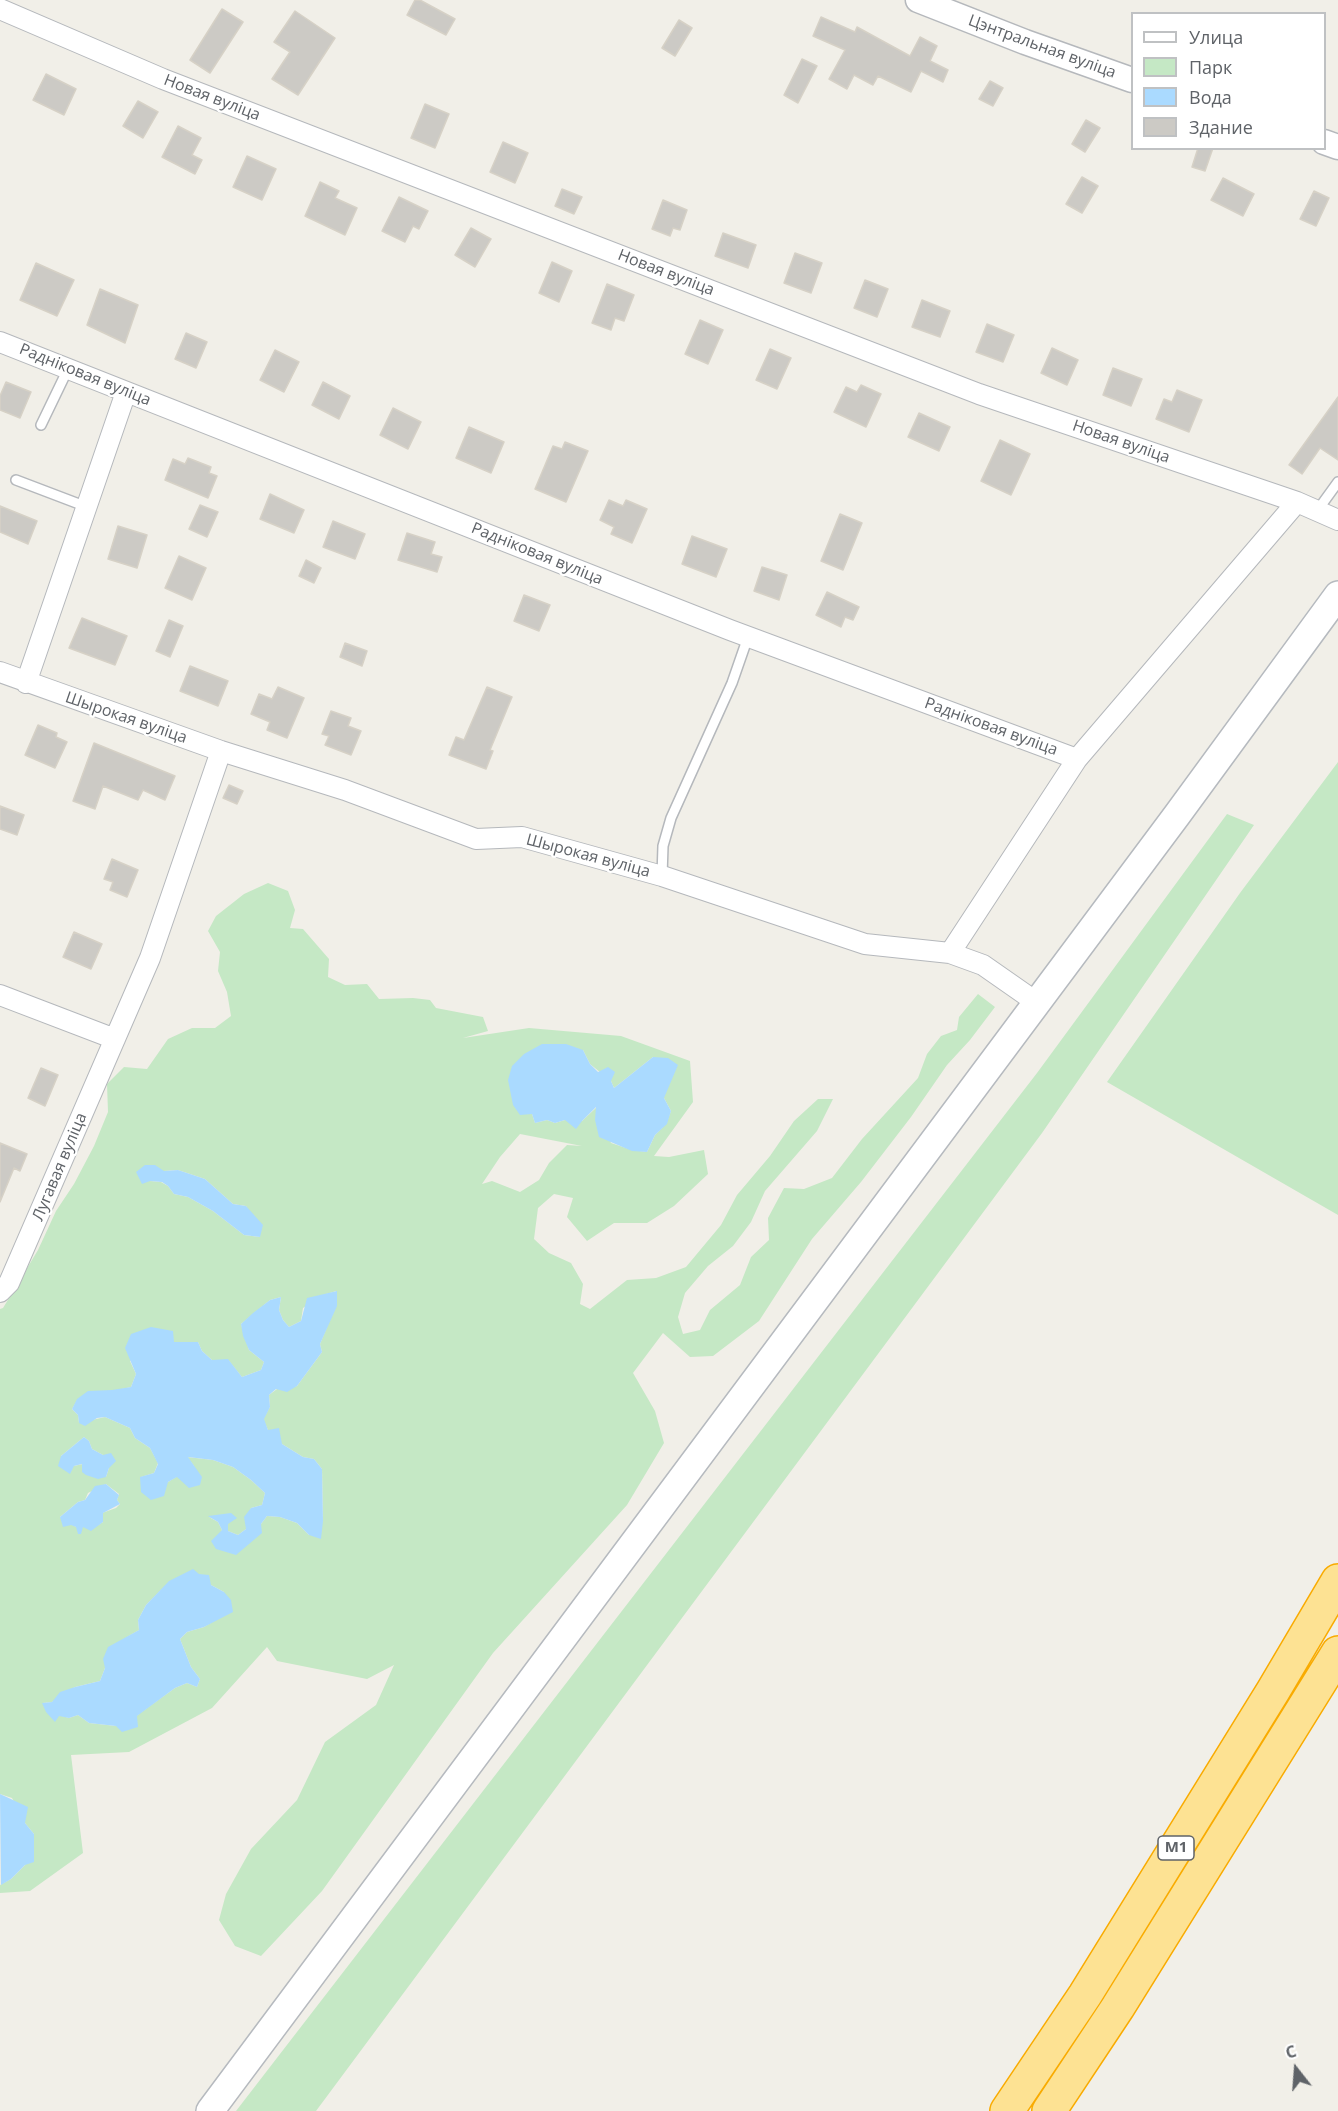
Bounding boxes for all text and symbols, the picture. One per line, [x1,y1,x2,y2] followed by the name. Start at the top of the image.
[965,11,1119,83] street label: Цэнтральная вуліца
[1131,12,1326,150] legend
[1189,25,1243,49] text: Улица
[1189,55,1232,79] text: Парк
[161,71,263,125] street label: Новая вуліца
[1189,85,1232,109] text: Вода
[1189,115,1253,139] text: Здание
[615,246,717,300] street label: Новая вуліца
[16,340,154,410] street label: Радніковая вуліца
[1070,416,1172,468] street label: Новая вуліца
[468,519,606,589] street label: Радніковая вуліца
[63,688,189,748] street label: Шырокая вуліца
[922,694,1060,760] street label: Радніковая вуліца
[524,830,652,882] street label: Шырокая вуліца
[29,1110,91,1224] street label: Лугавая вуліца
[1158,1836,1194,1860] road number: М1
[1266,2039,1326,2099] north arrow
[1283,2040,1299,2064] text: С

